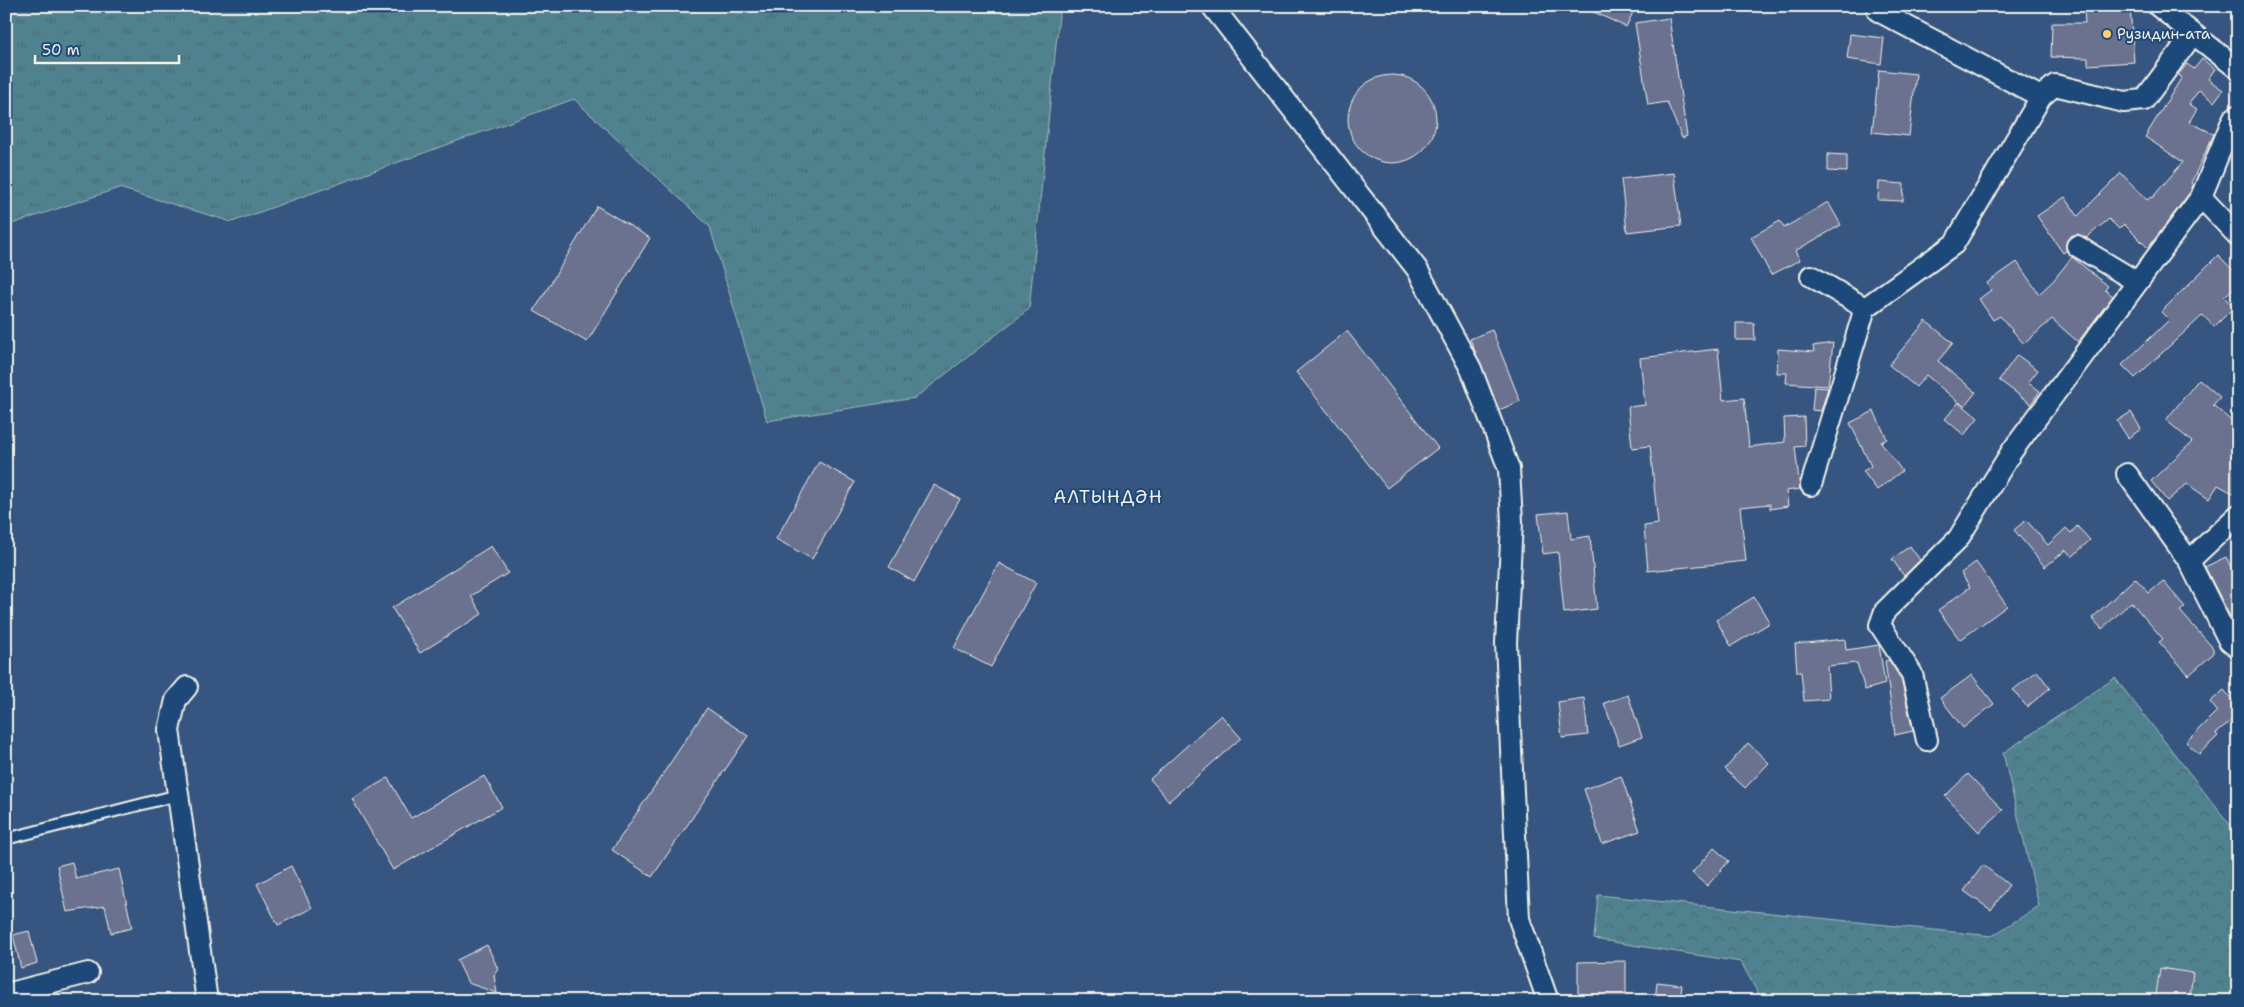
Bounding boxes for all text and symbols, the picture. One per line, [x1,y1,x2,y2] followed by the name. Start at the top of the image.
[2117,24,2211,44] place label: Рузидин-ата
[2101,28,2113,40] marker: Рузидин-ата
[35,32,179,64] scale bar
[42,40,80,60] text: 50 m
[1053,485,1163,509] district label: АЛТЫНДӘН

